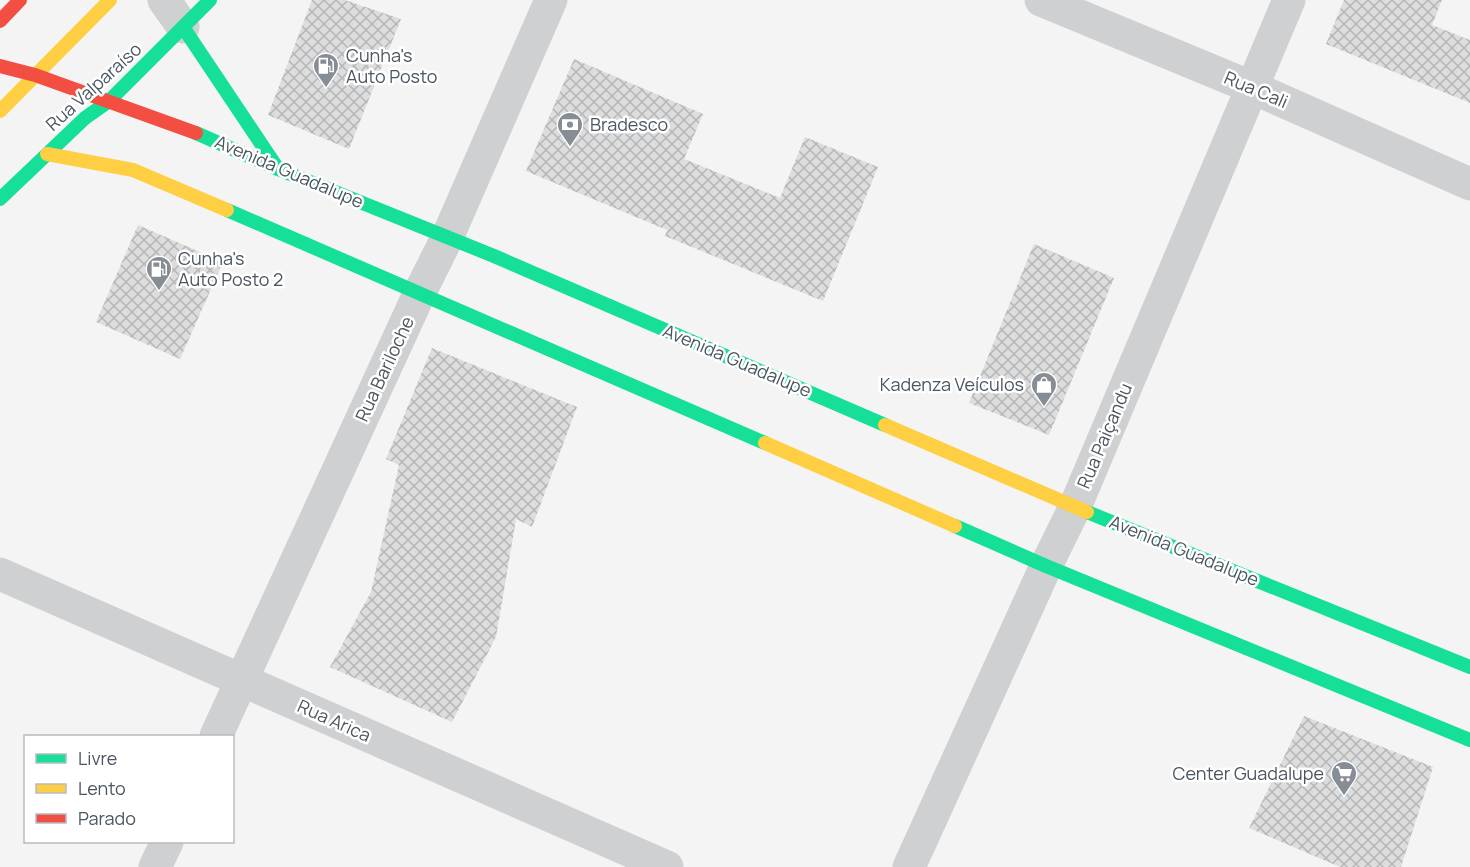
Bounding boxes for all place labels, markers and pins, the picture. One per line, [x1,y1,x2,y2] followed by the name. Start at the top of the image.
[346,43,438,88] place label: Cunha's Auto Posto
[311,51,341,89] fuel station icon: Cunha's Auto Posto
[555,110,585,148] bank icon: Bradesco
[590,112,668,136] place label: Bradesco
[178,246,283,291] place label: Cunha's Auto Posto 2
[144,254,174,292] fuel station icon: Cunha's Auto Posto 2
[1029,370,1059,408] shop icon: Kadenza Veículos
[880,372,1024,396] place label: Kadenza Veículos
[1329,759,1359,797] supermarket icon: Center Guadalupe
[1173,761,1324,785] place label: Center Guadalupe

